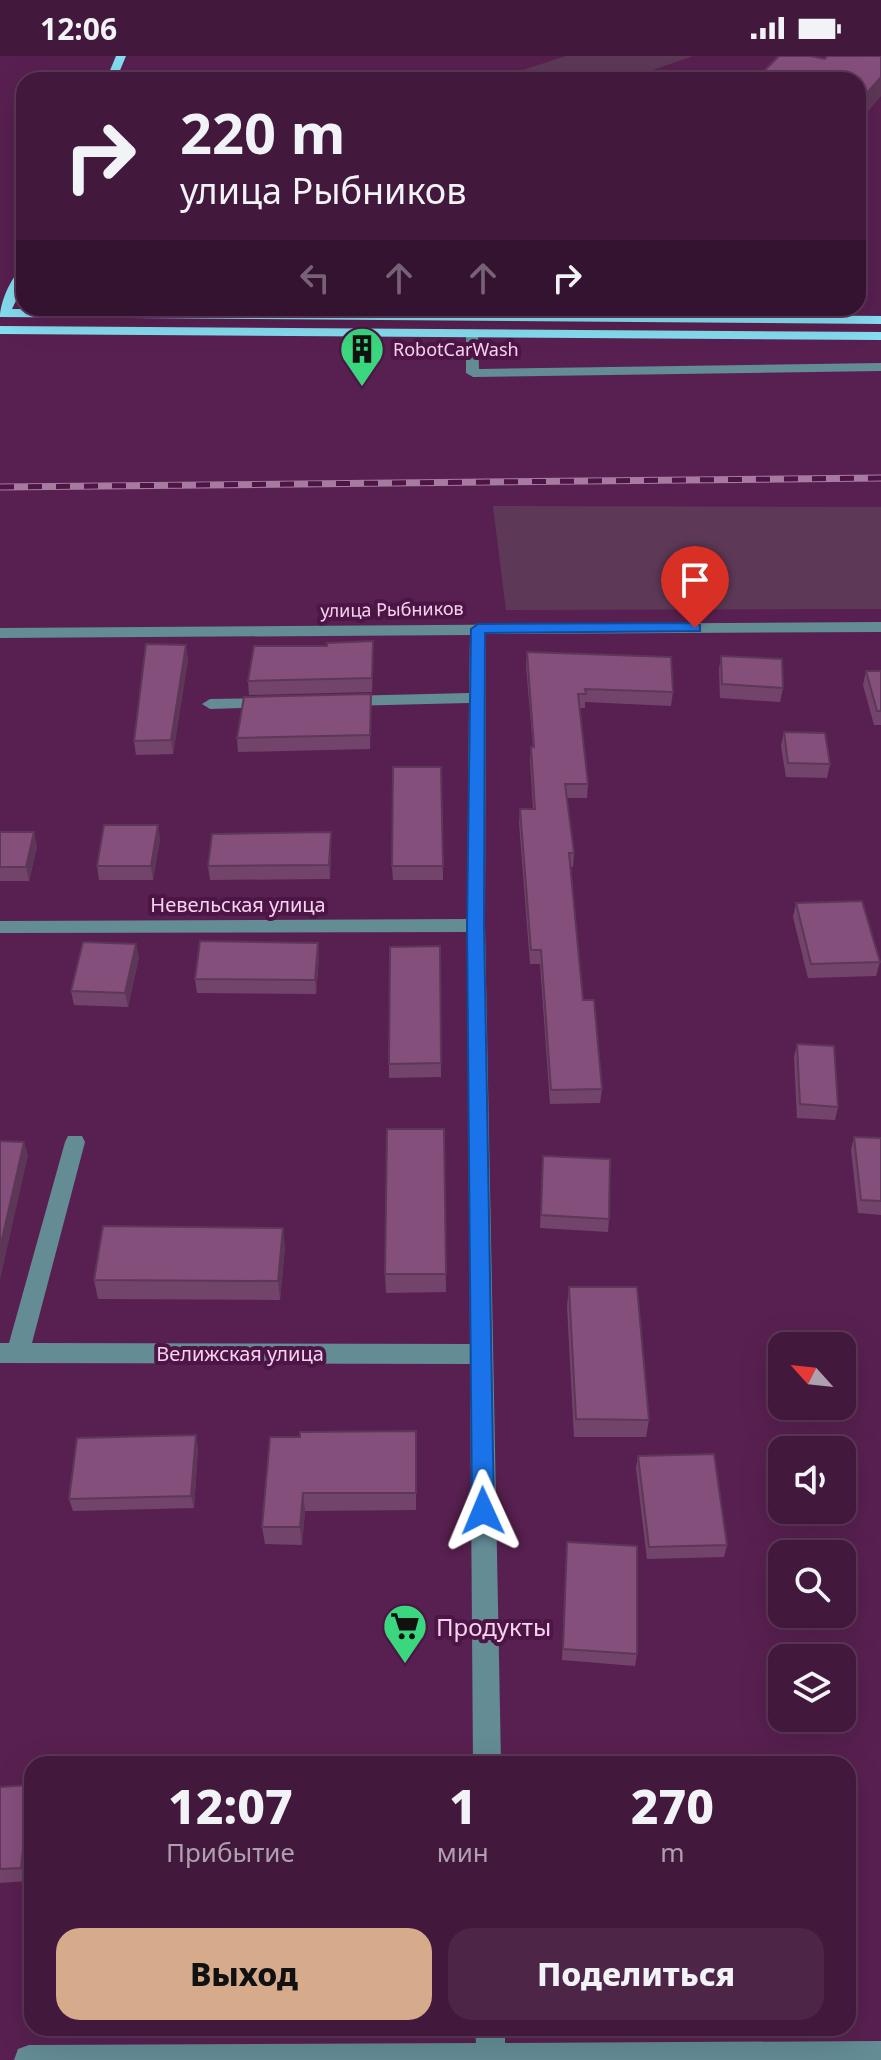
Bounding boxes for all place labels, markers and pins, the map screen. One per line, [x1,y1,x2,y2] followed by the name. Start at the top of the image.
[338,325,386,388] building icon: RobotCarWash
[393,337,519,361] place label: RobotCarWash
[661,546,729,628] pin
[381,1602,429,1665] supermarket icon: Продукты
[436,1610,551,1643] place label: Продукты

